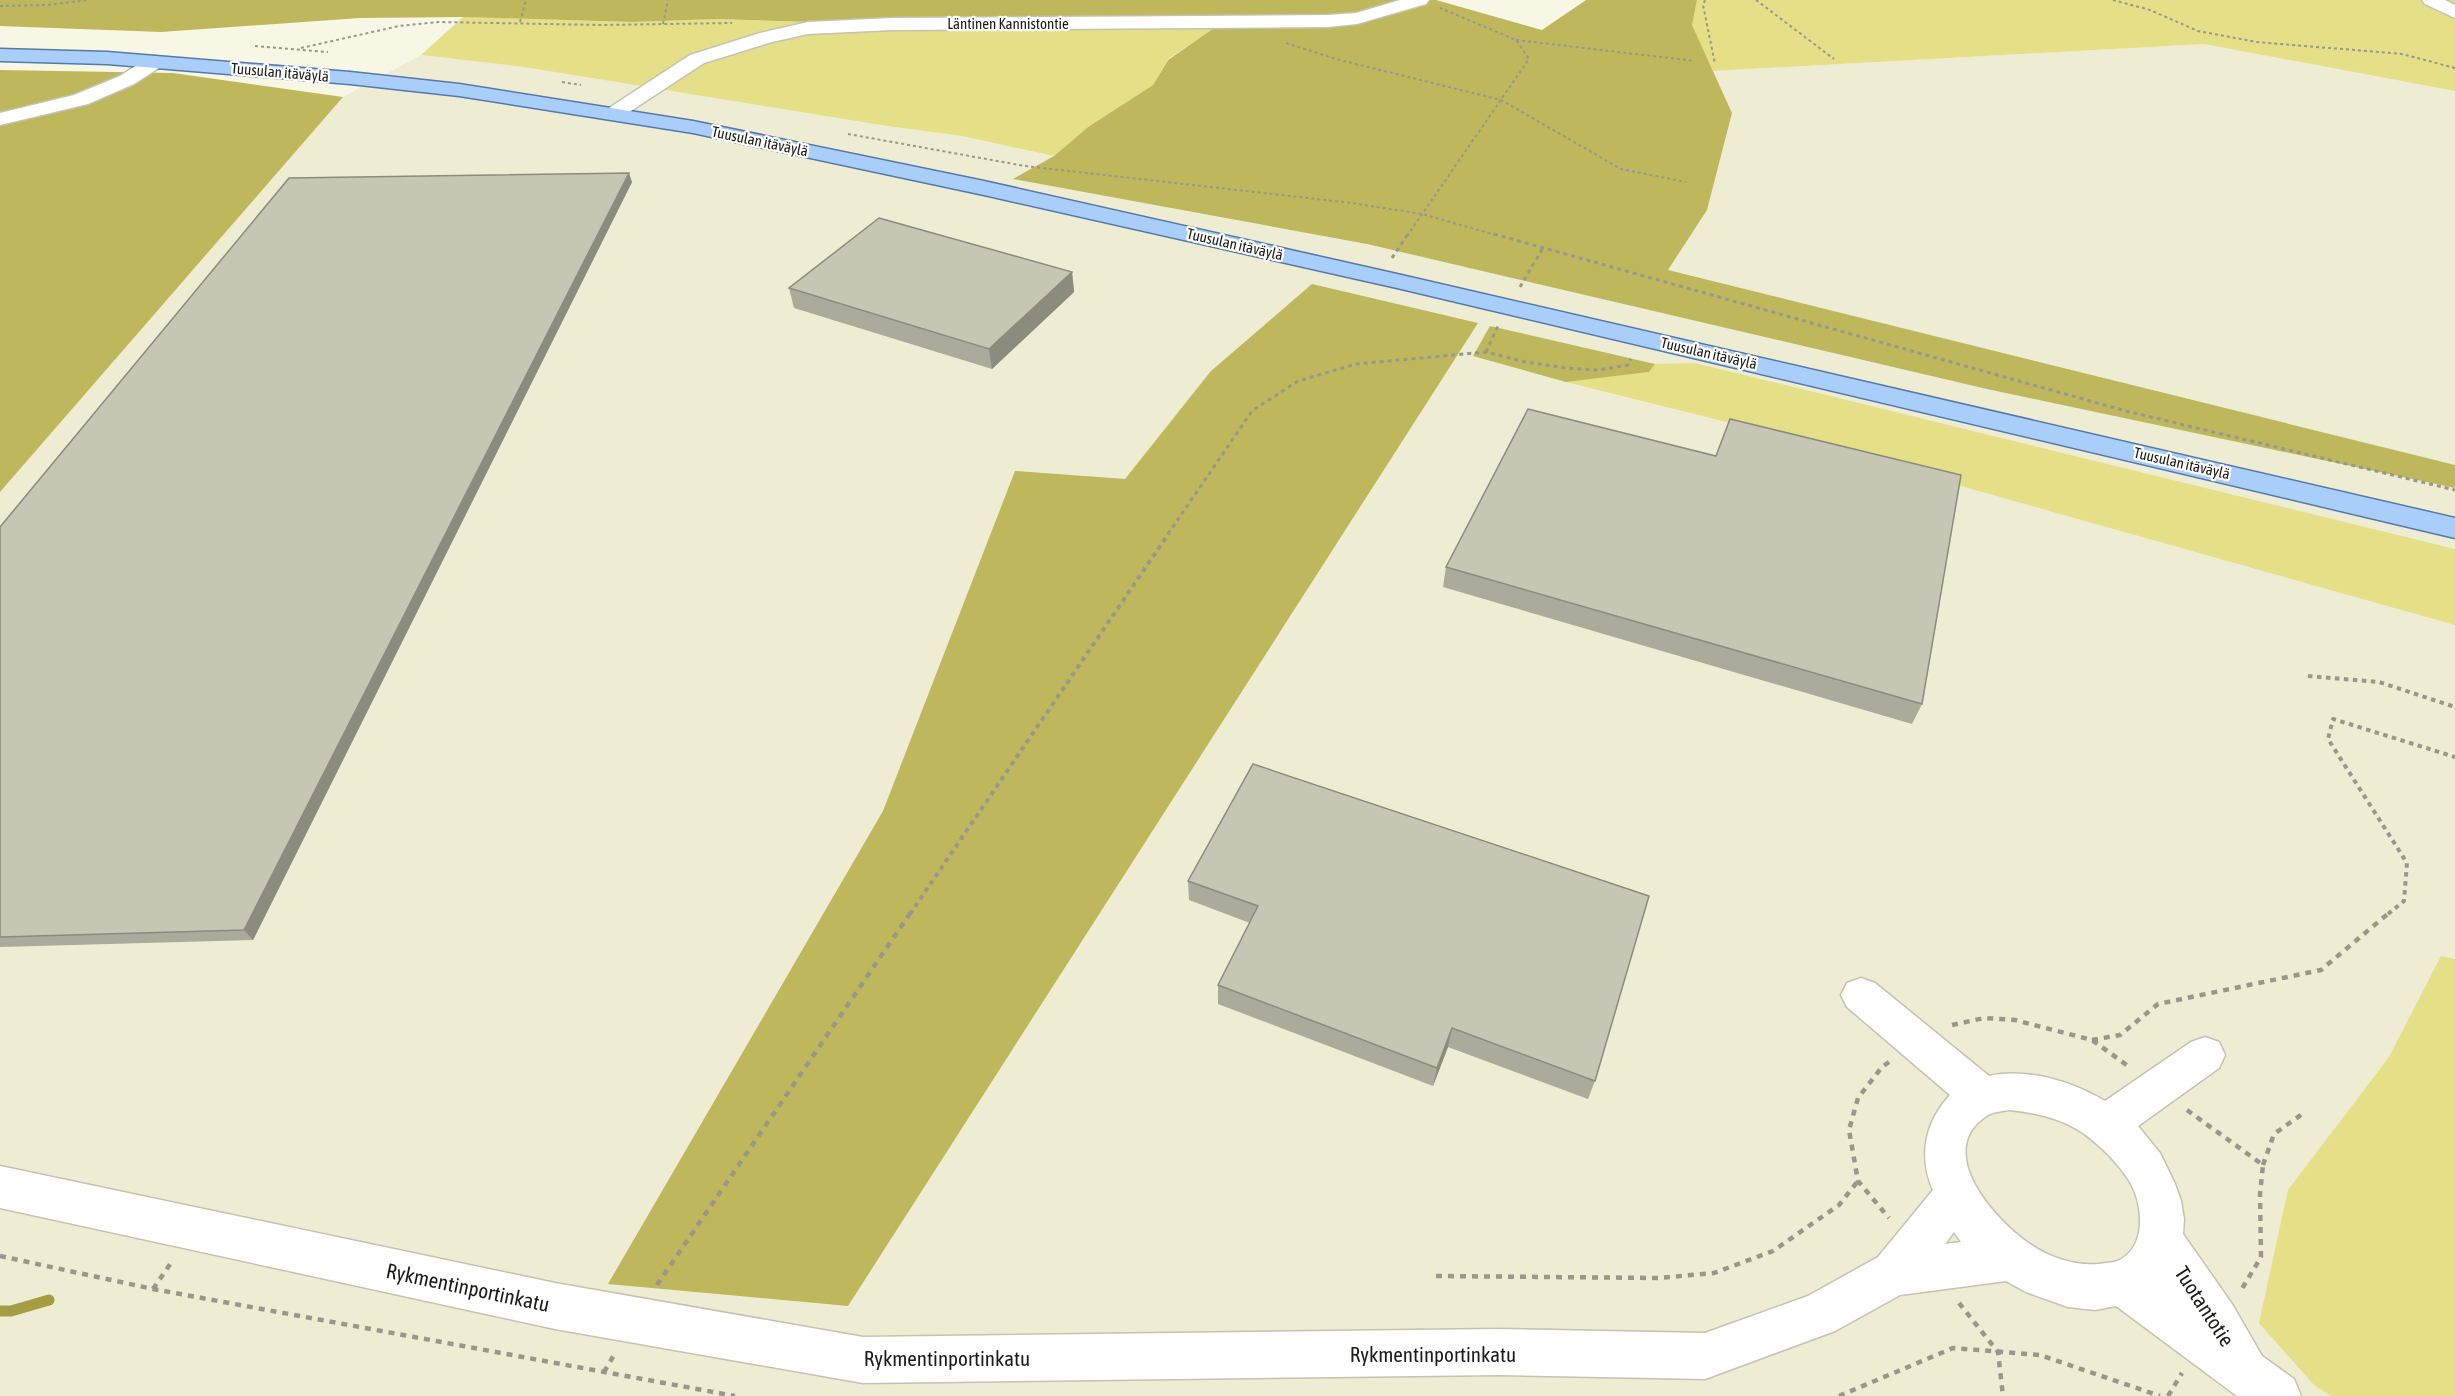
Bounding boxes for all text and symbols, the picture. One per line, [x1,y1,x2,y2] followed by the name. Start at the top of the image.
[947,15,1069,32] street label: Läntinen Kannistontie
[230,59,330,85] street label: Tuusulan itäväylä
[710,122,810,160] street label: Tuusulan itäväylä
[1185,225,1285,263] street label: Tuusulan itäväylä
[1659,334,1759,372] street label: Tuusulan itäväylä
[2132,444,2232,482] street label: Tuusulan itäväylä
[384,1258,552,1316] street label: Rykmentinportinkatu
[2170,1262,2240,1350] street label: Tuotantotie
[1350,1342,1516,1366] street label: Rykmentinportinkatu
[864,1346,1030,1370] street label: Rykmentinportinkatu

